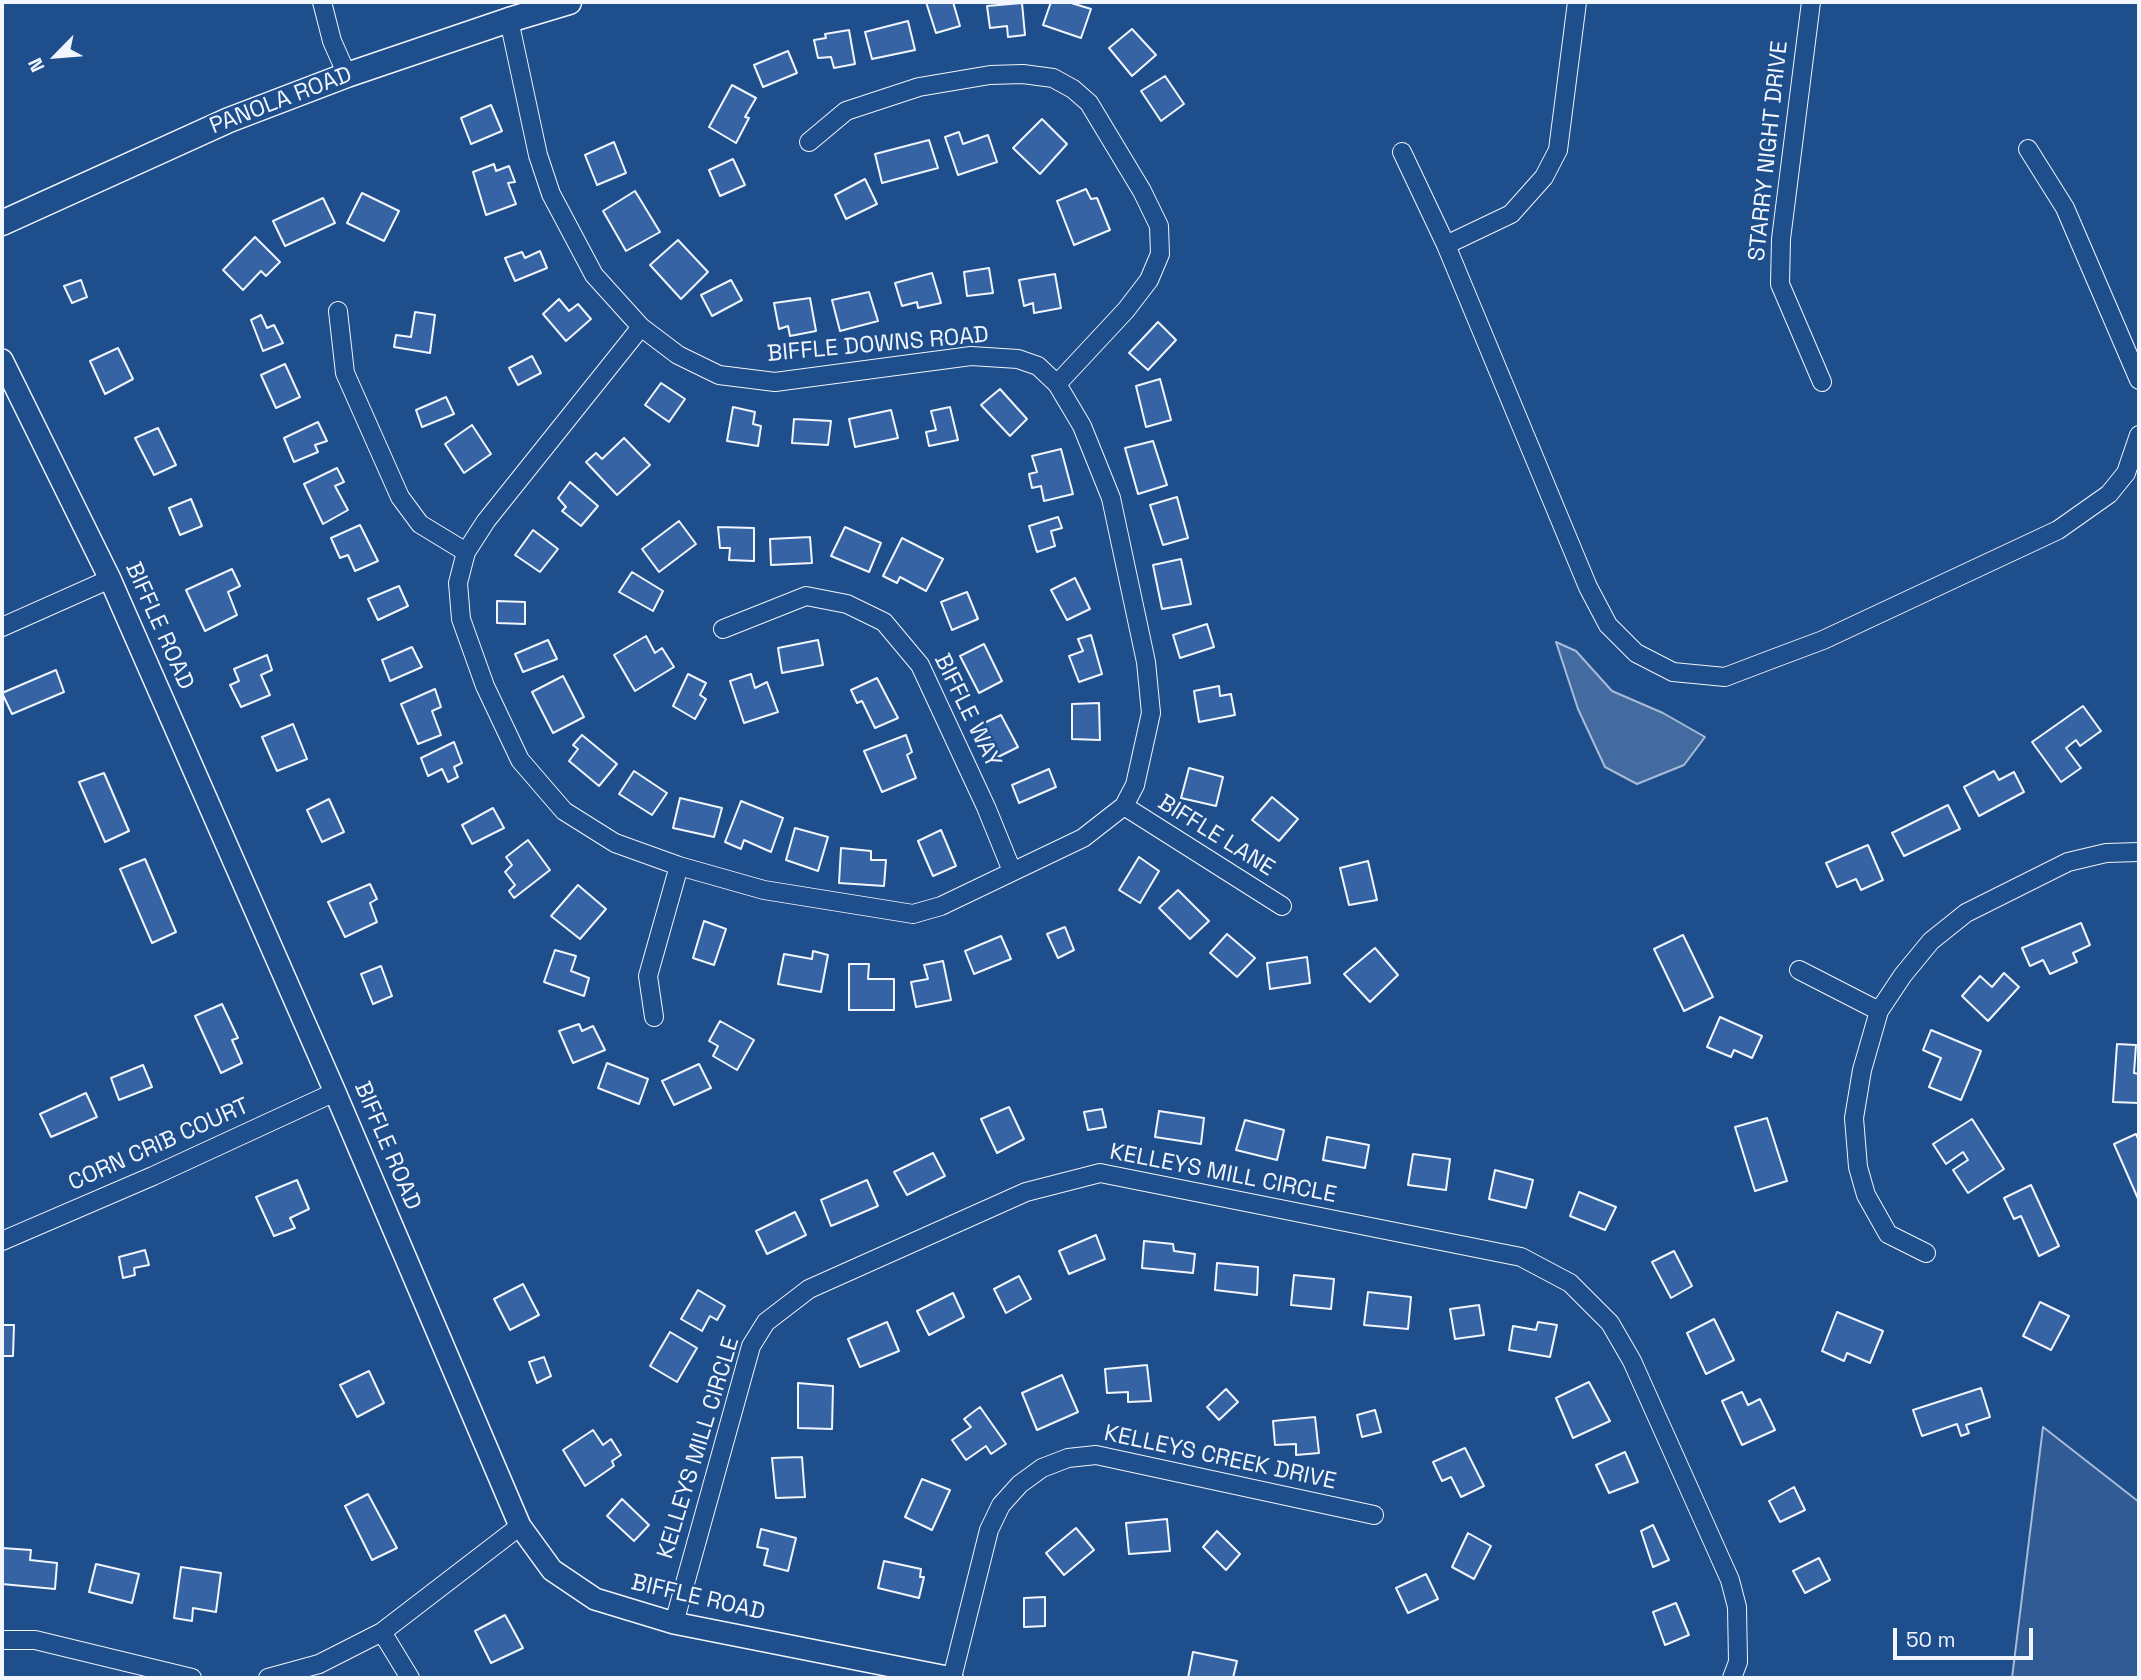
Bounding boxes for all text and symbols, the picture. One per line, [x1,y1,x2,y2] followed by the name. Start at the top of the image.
[21,21,91,91] north arrow
[1744,39,1794,263] street label: STARRY NIGHT DRIVE
[22,54,51,76] text: N
[206,61,356,141] street label: PANOLA ROAD
[766,322,990,368] street label: BIFFLE DOWNS ROAD
[119,558,199,694] street label: BIFFLE ROAD
[928,650,1006,772] street label: BIFFLE WAY
[1153,789,1279,883] street label: BIFFLE LANE
[348,1078,426,1214] street label: BIFFLE ROAD
[64,1093,254,1197] street label: CORN CRIB COURT
[1107,1138,1339,1210] street label: KELLEYS MILL CIRCLE
[652,1334,746,1562] street label: KELLEYS MILL CIRCLE
[1102,1420,1338,1496] street label: KELLEYS CREEK DRIVE
[628,1569,768,1627] street label: BIFFLE ROAD
[1896,1614,2036,1658] scale bar
[1906,1626,1956,1653] text: 50 m

